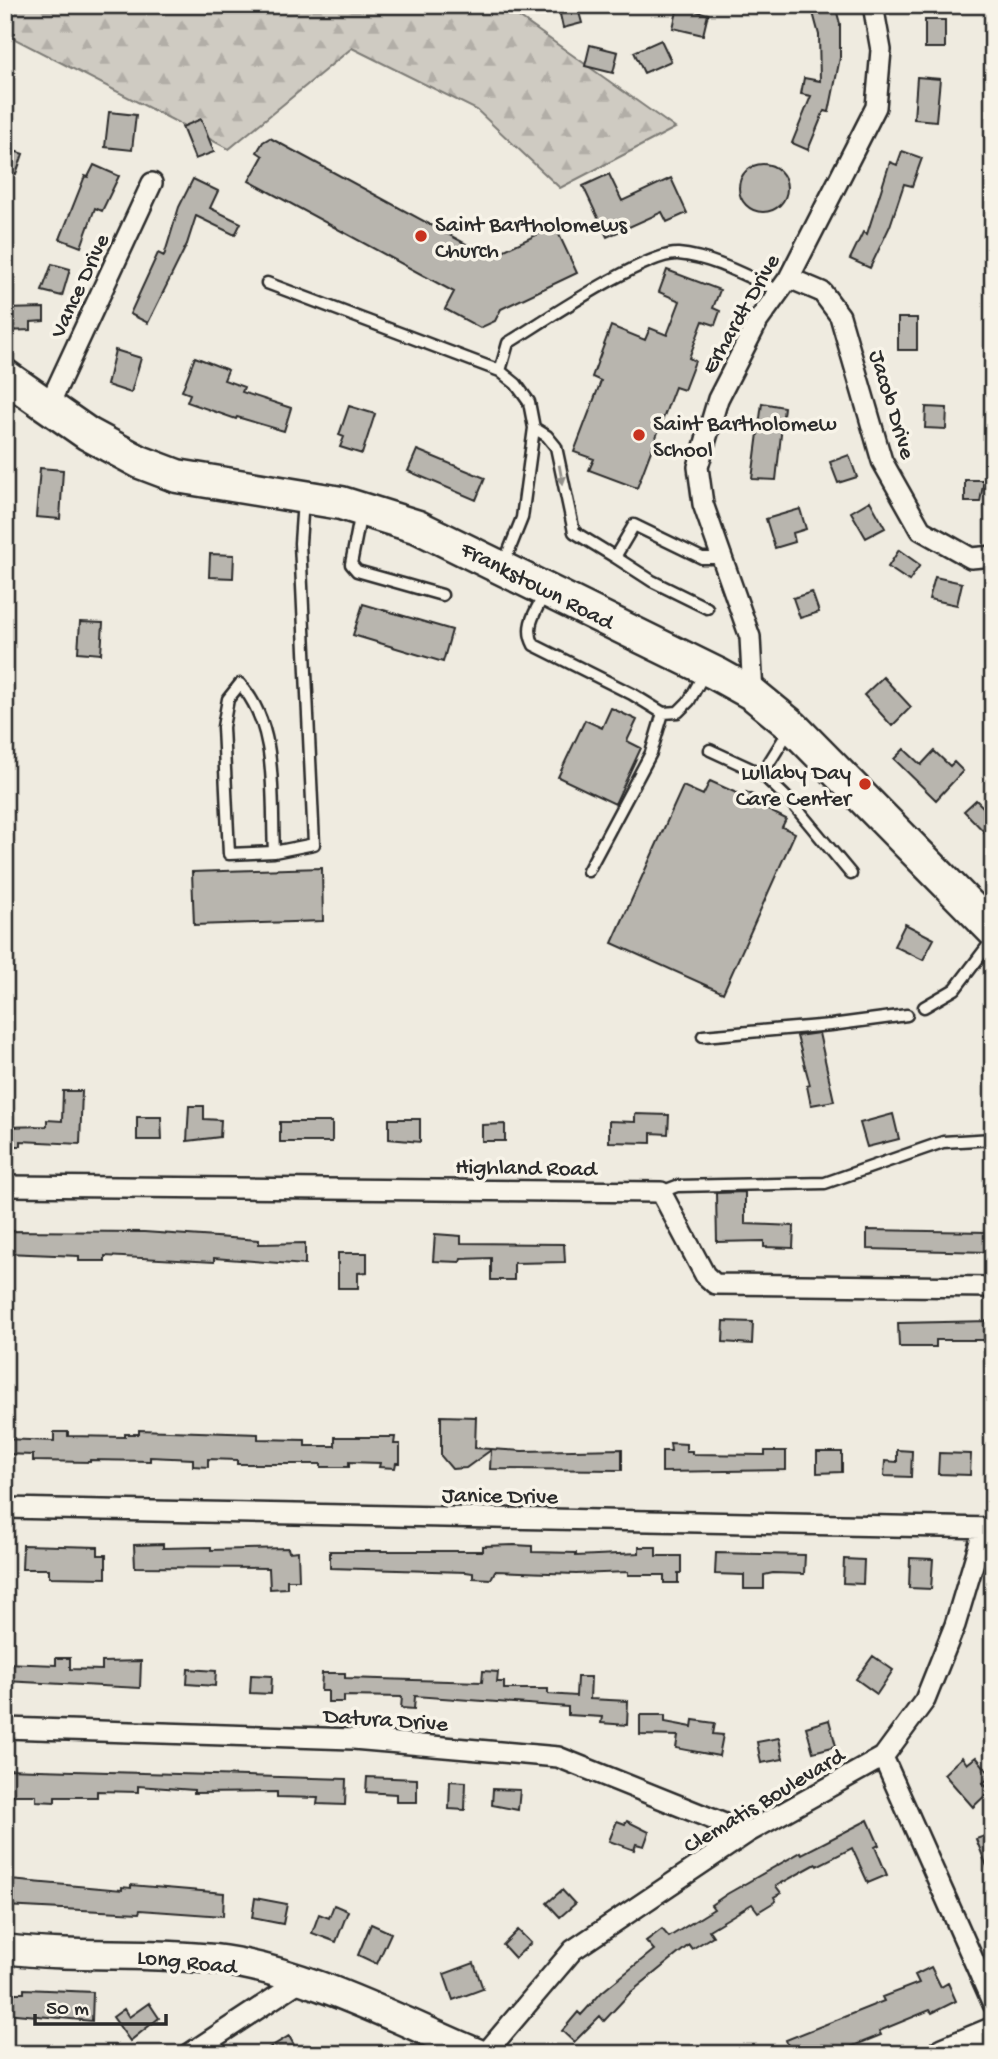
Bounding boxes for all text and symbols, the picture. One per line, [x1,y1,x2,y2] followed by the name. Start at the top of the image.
[435,213,628,266] place label: Saint Bartholomews Church
[413,228,429,244] marker: Saint Bartholomews Church
[45,229,117,344] street label: Vance Drive
[697,249,788,380] street label: Erhardt Drive
[861,347,920,464] street label: Jacob Drive
[653,412,837,465] place label: Saint Bartholomew School
[631,427,647,443] marker: Saint Bartholomew School
[556,464,567,486] one-way arrow
[454,536,619,638] street label: Frankstown Road
[736,761,853,814] place label: Lullaby Day Care Center
[857,776,873,792] marker: Lullaby Day Care Center
[455,1155,598,1184] street label: Highland Road
[442,1483,559,1512] street label: Janice Drive
[321,1704,450,1739] street label: Datura Drive
[680,1743,851,1861] street label: Clematis Boulevard
[135,1945,239,1982] street label: Long Road
[35,1982,166,2026] scale bar
[46,1998,89,2023] text: 50 m

